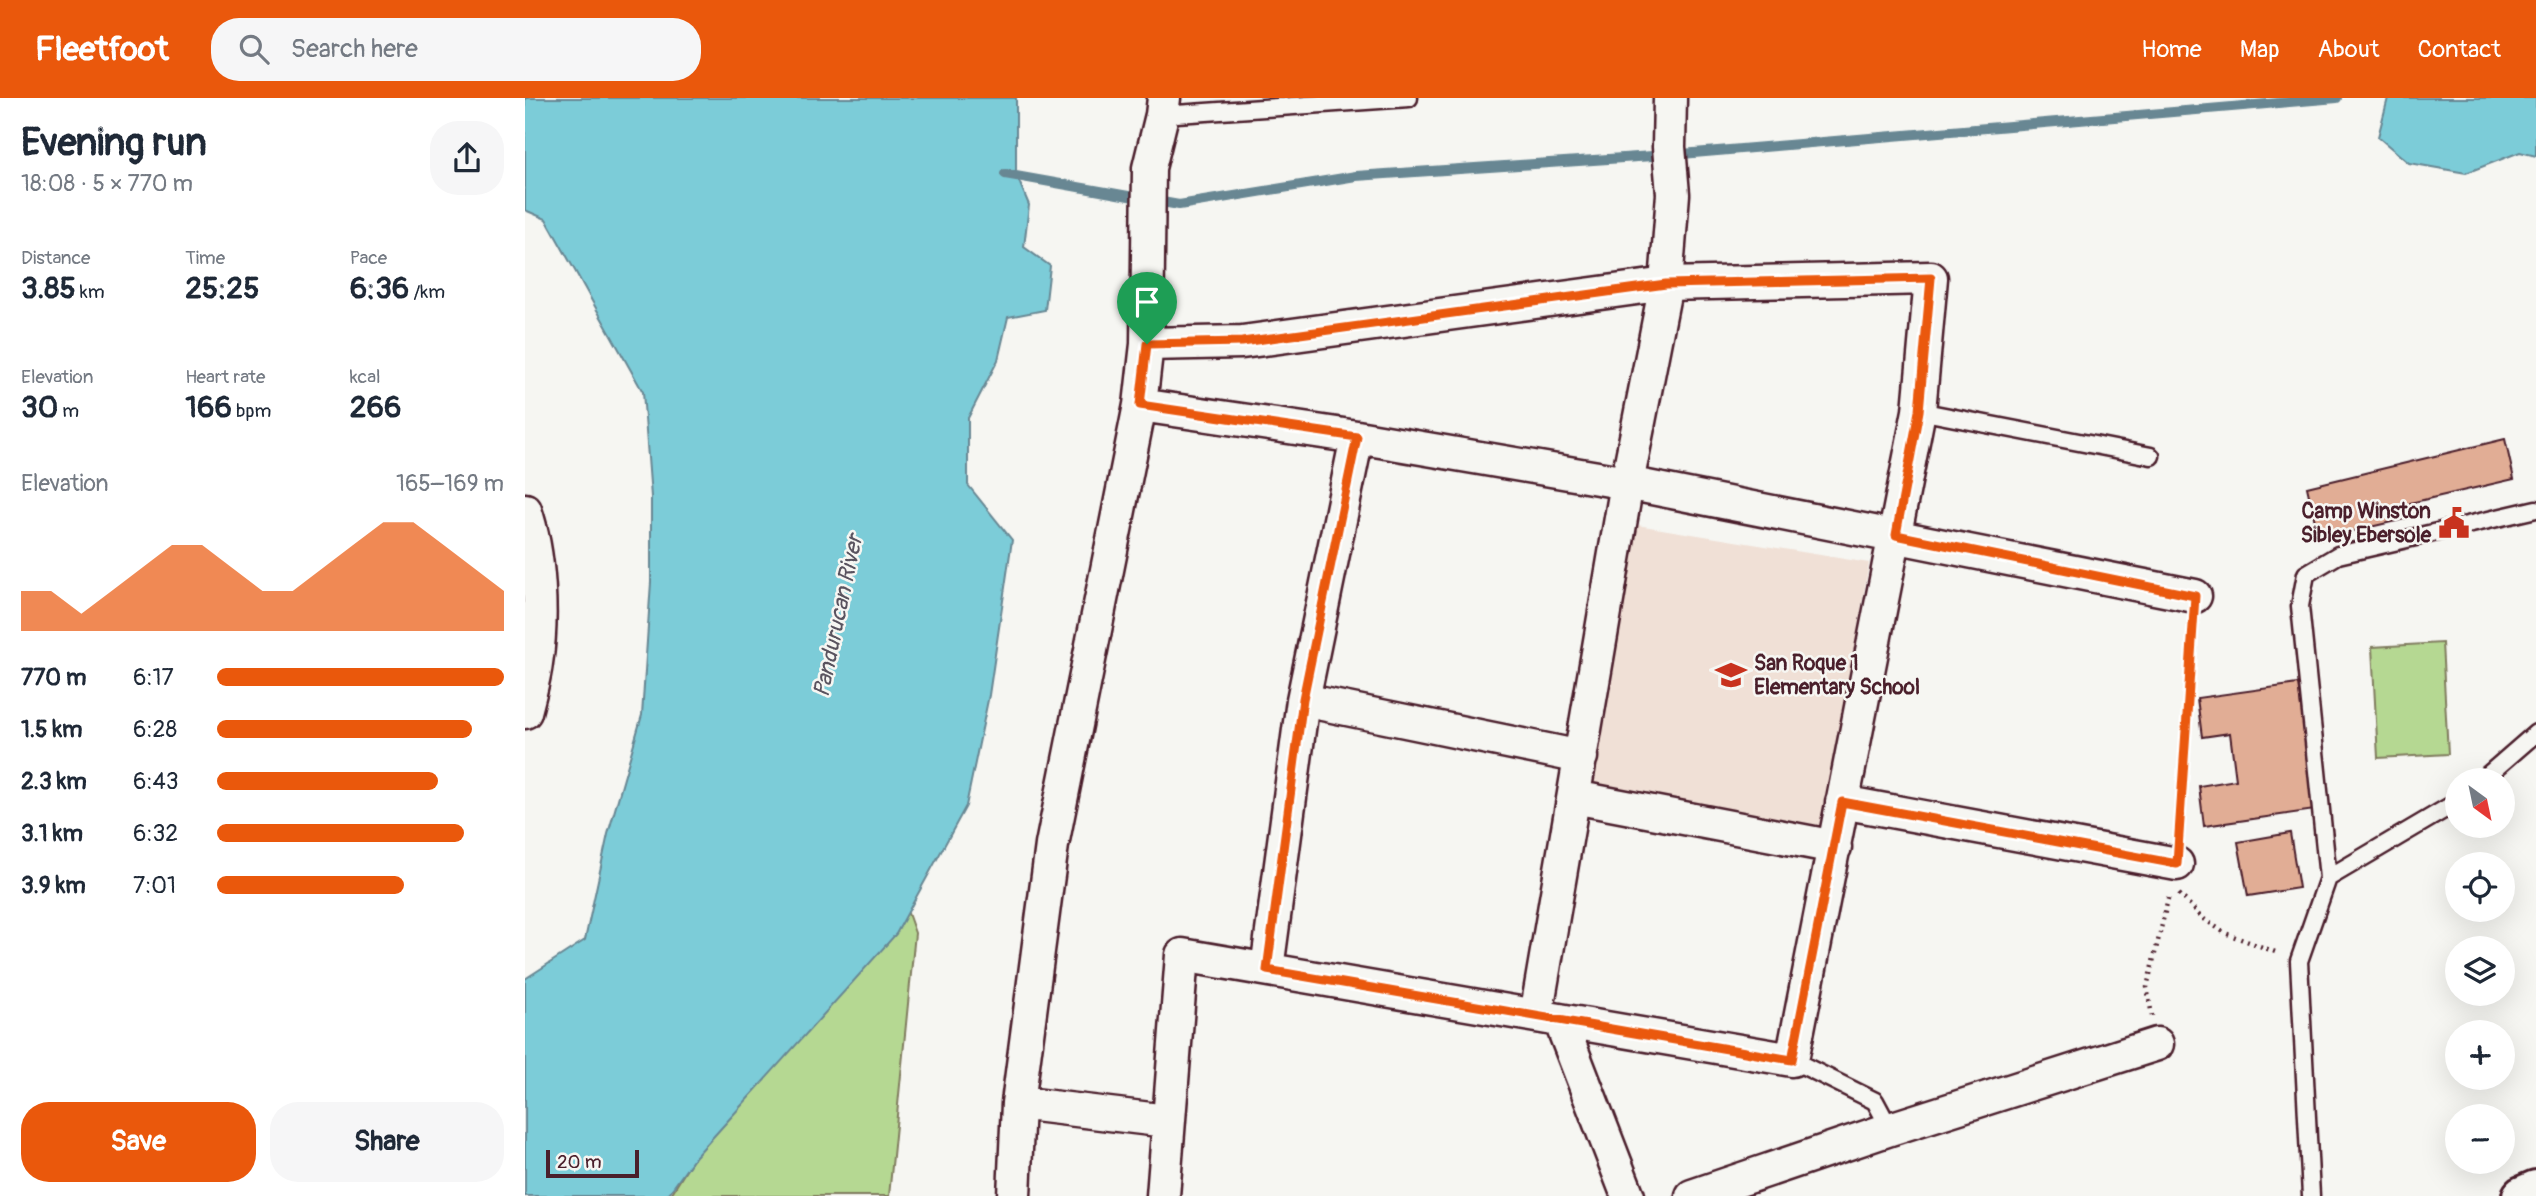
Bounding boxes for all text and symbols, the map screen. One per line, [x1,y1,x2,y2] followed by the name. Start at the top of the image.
[211,18,701,81] search box
[35,29,169,70] text: Fleetfoot
[235,30,273,68] icon: search
[291,33,418,65] text: Search here
[2141,35,2202,64] text: Home
[2240,35,2280,64] text: Map
[2318,35,2380,64] text: About
[2418,35,2501,64] text: Contact
[21,119,207,167] text: Evening run
[430,121,504,195] button: share
[21,169,193,198] text: 18:08 · 5 × 770 m
[21,246,90,270] text: Distance
[185,246,225,270] text: Time
[350,246,387,270] text: Pace
[21,270,76,307] text: 3.85
[185,270,259,307] text: 25:25
[350,270,409,307] text: 6:36
[1117,272,1177,344] pin
[76,280,105,304] text: km
[409,280,445,304] text: /km
[1128,283,1166,321] icon: arrive
[21,365,93,389] text: Elevation
[185,365,265,389] text: Heart rate
[350,365,381,389] text: kcal
[21,389,58,426] text: 30
[185,389,232,426] text: 166
[350,389,401,426] text: 266
[58,399,79,423] text: m
[232,399,271,423] text: bpm
[21,469,109,498] text: Elevation
[396,469,504,498] text: 165–169 m
[2301,498,2432,549] place label: Camp Winston Sibley Ebersole
[2437,506,2471,540] public building icon: Camp Winston Sibley Ebersole
[807,530,870,700] water label: Pandurucan River
[1754,650,1920,701] place label: San Roque 1 Elementary School
[1714,658,1748,692] school or university icon: San Roque 1 Elementary School
[21,663,86,692] text: 770 m
[133,663,174,692] text: 6:17
[21,715,83,744] text: 1.5 km
[133,715,177,744] text: 6:28
[21,767,87,796] text: 2.3 km
[133,767,179,796] text: 6:43
[2445,768,2515,838] north arrow
[2445,768,2515,1174] map controls
[21,819,83,848] text: 3.1 km
[133,819,178,848] text: 6:32
[2445,852,2515,922] button: locate
[21,871,86,900] text: 3.9 km
[133,871,176,900] text: 7:01
[2445,936,2515,1006] button: layers
[2445,1020,2515,1090] button: +
[21,1102,256,1182] button: Save
[270,1102,504,1182] button: Share
[2445,1104,2515,1174] button: −
[546,1147,639,1179] scale bar
[557,1150,602,1174] text: 20 m

